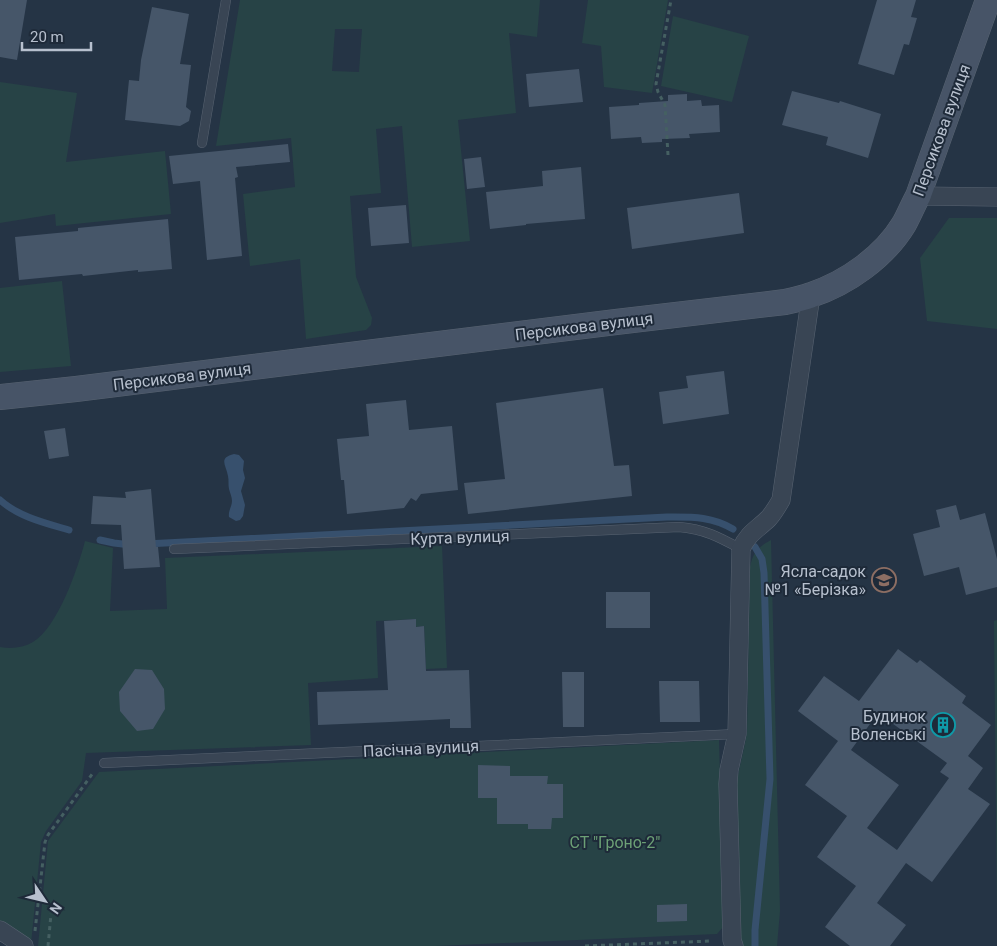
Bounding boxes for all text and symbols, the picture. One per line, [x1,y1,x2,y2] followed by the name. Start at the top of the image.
[22,20,91,52] scale bar
[30,28,64,46] text: 20 m
[909,62,974,199] street label: Персикова вулиця
[514,309,654,344] street label: Персикова вулиця
[112,359,252,394] street label: Персикова вулиця
[410,526,510,549] street label: Курта вулиця
[765,562,866,599] place label: Ясла-садок №1 «Берізка»
[871,567,897,593] school or university icon: Ясла-садок №1 «Берізка»
[850,707,926,744] place label: Будинок Воленські
[930,712,956,738] building icon: Будинок Воленські
[363,736,480,761] street label: Пасічна вулиця
[570,833,660,852] park label: СТ "Гроно-2"
[20,876,70,926] north arrow
[46,900,65,917] text: N

